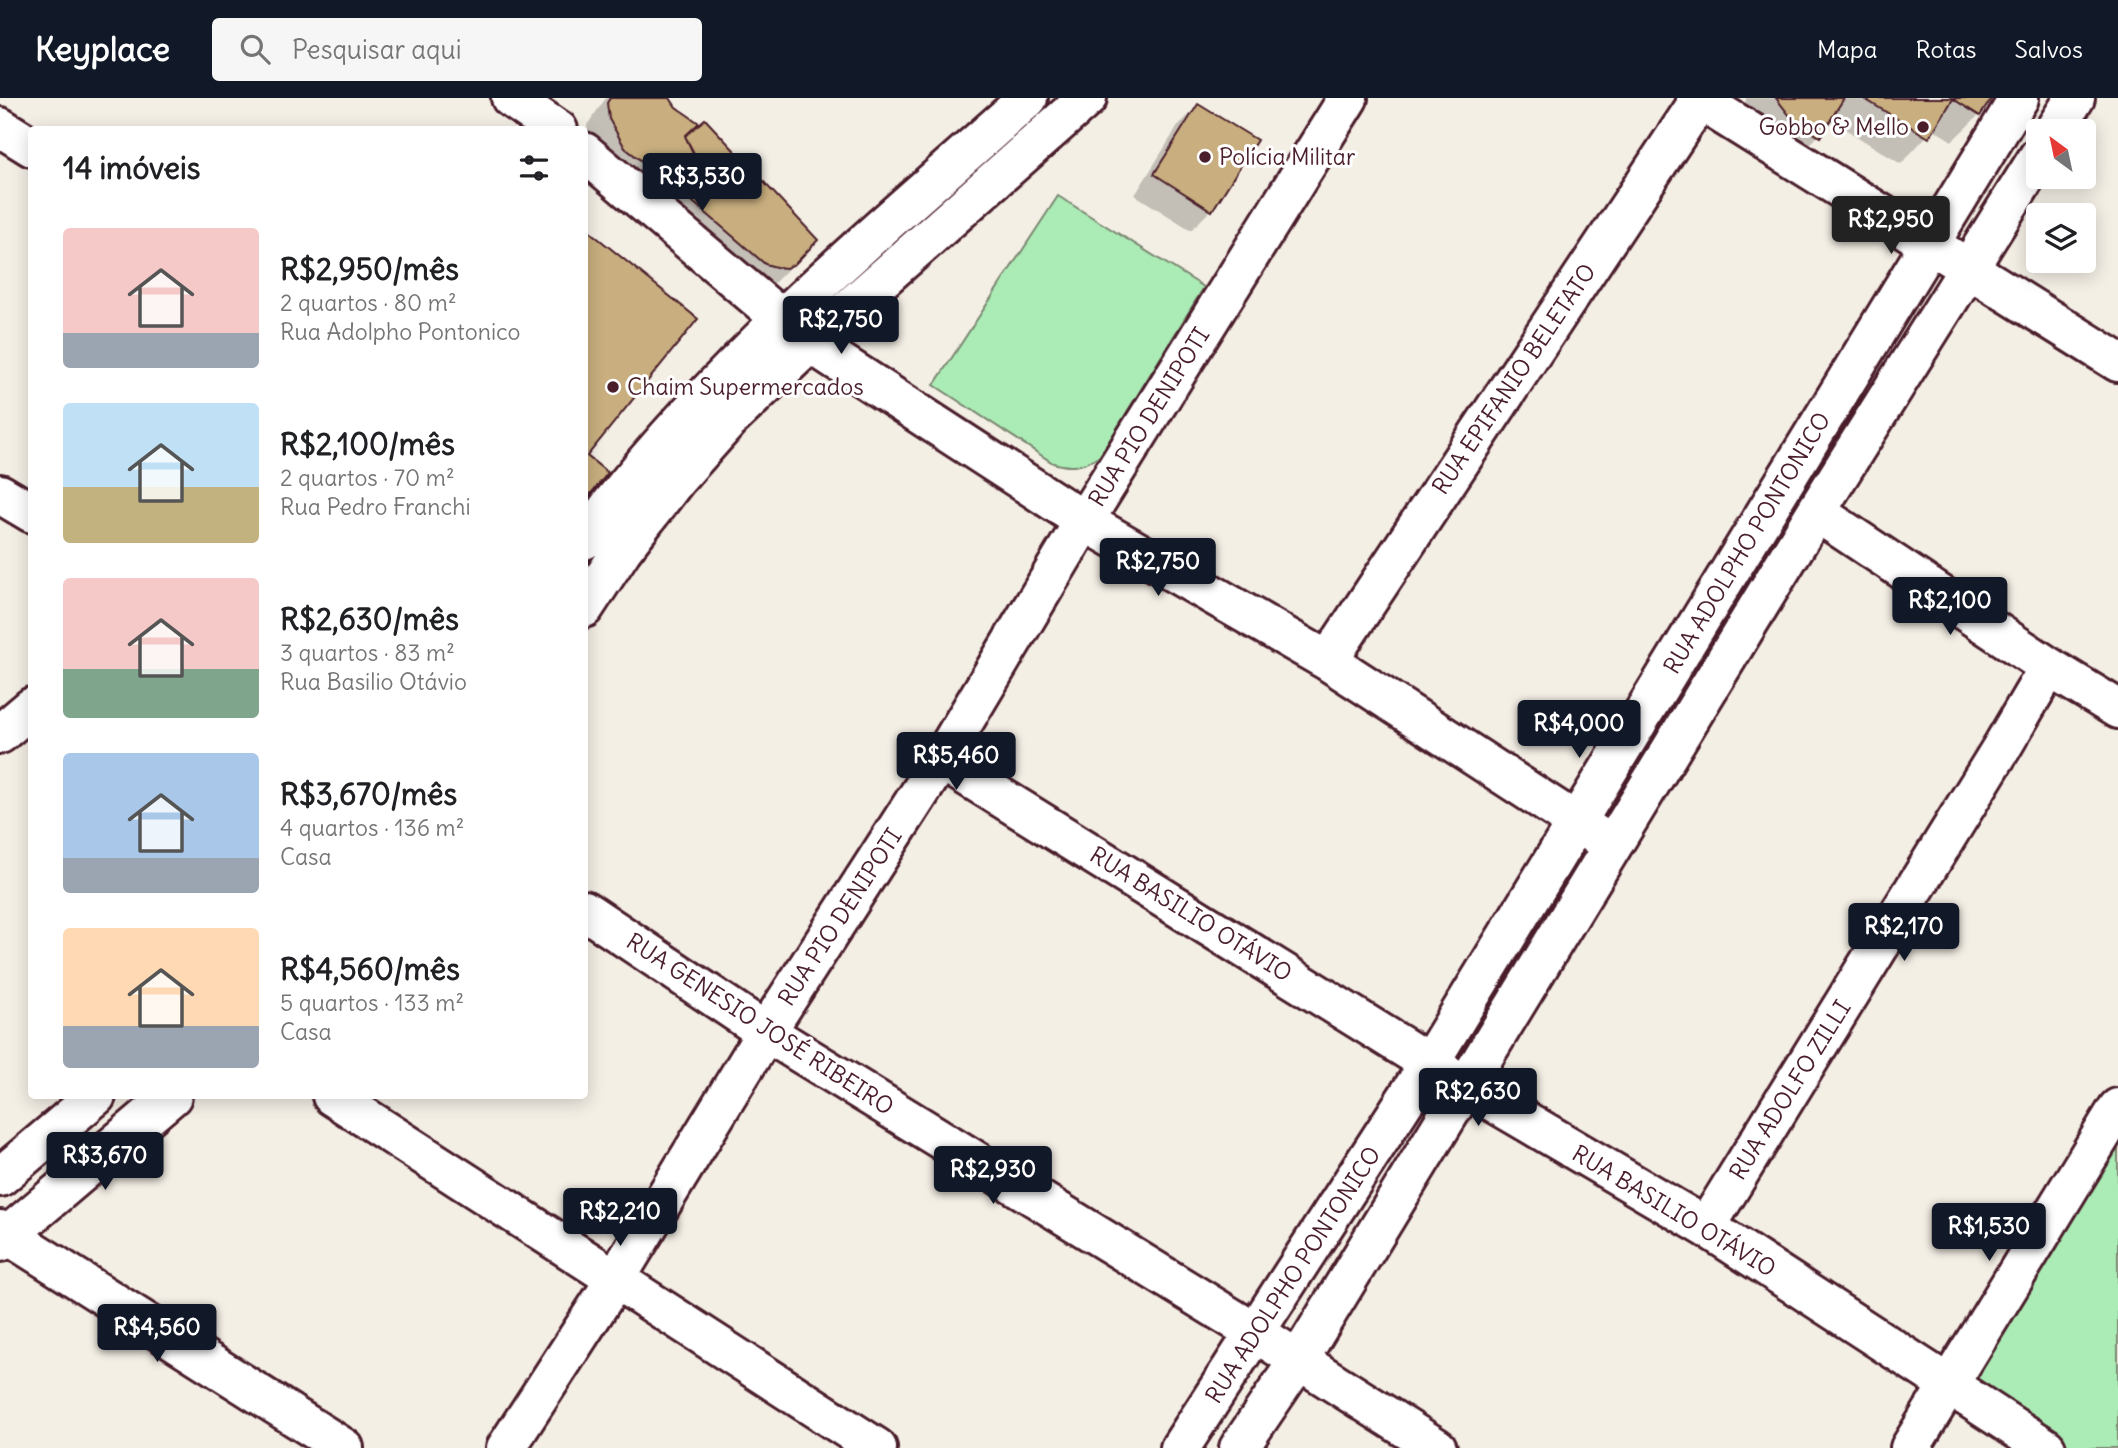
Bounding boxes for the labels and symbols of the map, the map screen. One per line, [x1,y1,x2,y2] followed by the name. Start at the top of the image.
[1758,112,1909,141] place label: Gobbo & Mello
[1915,119,1931,135] marker: Gobbo & Mello
[2026,119,2096,189] north arrow
[1219,142,1356,171] place label: Polícia Militar
[1197,149,1213,165] marker: Polícia Militar
[637,153,767,213] pin: R$3,530
[1826,197,1956,256] pin: R$2,950
[1426,258,1602,500] street label: RUA EPIFANIO BELETATO
[776,296,906,356] pin: R$2,750
[1082,322,1215,512] street label: RUA PIO DENIPOTI
[627,372,864,401] place label: Chaim Supermercados
[605,379,621,395] marker: Chaim Supermercados
[1657,407,1836,679] street label: RUA ADOLPHO PONTONICO
[1093,538,1223,598] pin: R$2,750
[1885,578,2015,637] pin: R$2,100
[1514,700,1644,760] pin: R$4,000
[891,732,1021,792] pin: R$5,460
[771,822,908,1011] street label: RUA PIO DENIPOTI
[1085,840,1298,988] street label: RUA BASILIO OTÁVIO
[1839,904,1969,963] pin: R$2,170
[621,926,899,1121] street label: RUA GENESIO JOSÉ RIBEIRO
[1723,995,1857,1185] street label: RUA ADOLFO ZILLI
[1413,1068,1543,1128] pin: R$2,630
[40,1132,170,1192] pin: R$3,670
[1567,1138,1781,1283] street label: RUA BASILIO OTÁVIO
[1199,1141,1387,1409] street label: RUA ADOLPHO PONTONICO
[928,1146,1058,1206] pin: R$2,930
[555,1188,685,1248] pin: R$2,210
[1924,1204,2054,1263] pin: R$1,530
[92,1304,222,1364] pin: R$4,560

